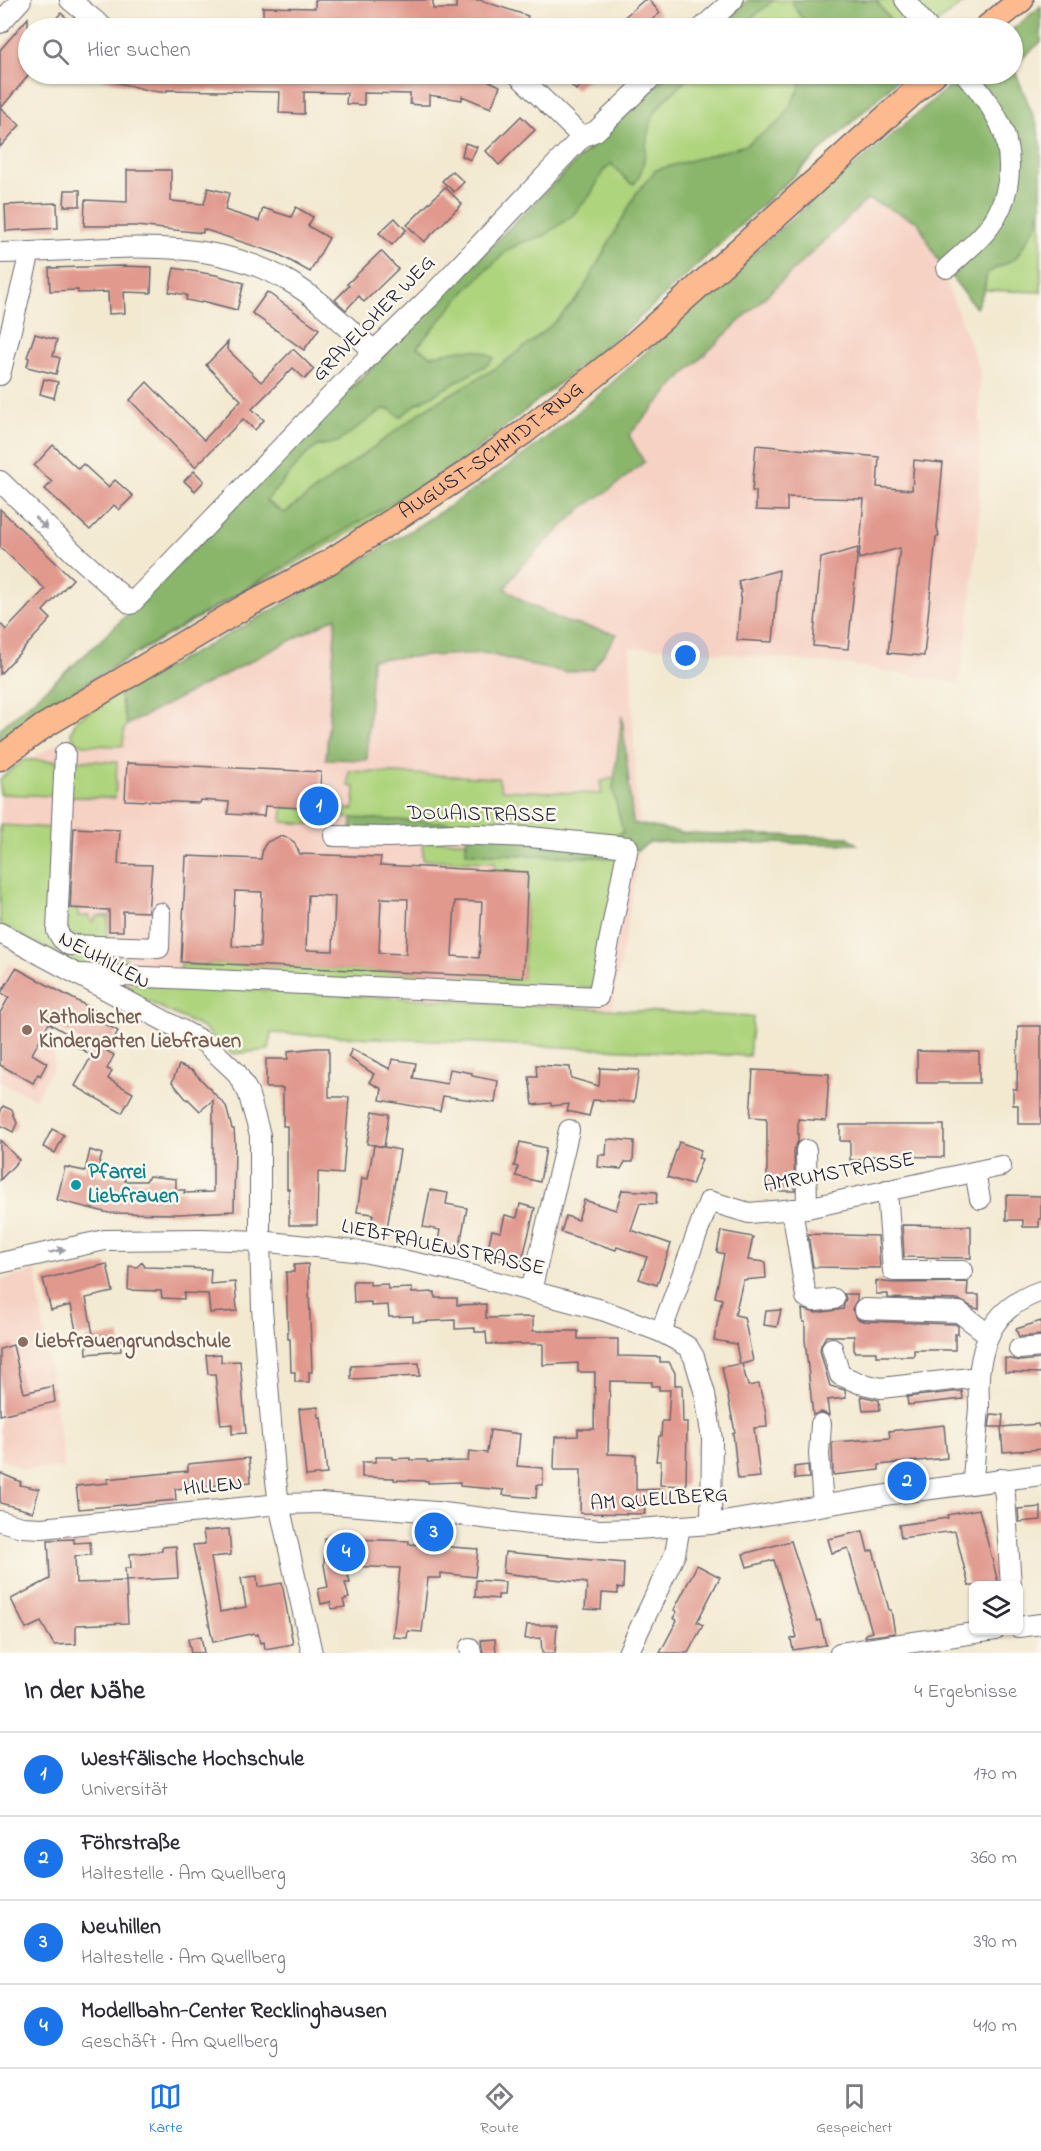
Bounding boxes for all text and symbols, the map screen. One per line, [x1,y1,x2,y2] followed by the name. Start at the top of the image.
[18,18,1023,84] search box
[39,35,72,68] icon: search
[87,35,191,67] text: Hier suchen
[306,249,442,389] street label: GRAVELOHER WEG
[393,375,590,527] street label: AUGUST-SCHMIDT-RING
[34,515,48,529] one-way arrow
[671,641,700,670] your location
[300,784,338,828] pin: 1
[406,799,557,831] street label: DOUAISTRASSE
[53,924,155,998] street label: NEUHILLEN
[39,1003,241,1059] place label: Katholischer Kindergarten Liebfrauen
[20,1023,34,1037] marker: Katholischer Kindergarten Liebfrauen
[761,1145,917,1201] street label: AMRUMSTRASSE
[88,1158,179,1212] place label: Pfarrei Liebfrauen
[69,1178,83,1192] marker: Pfarrei Liebfrauen
[338,1212,548,1284] street label: LIEBFRAUENSTRASSE
[48,1246,67,1255] one-way arrow
[35,1327,231,1359] place label: Liebfrauengrundschule
[16,1335,30,1349] marker: Liebfrauengrundschule
[888,1458,926,1504] pin: 2
[182,1469,244,1505] street label: HILLEN
[589,1480,729,1520] street label: AM QUELLBERG
[414,1510,454,1555] pin: 3
[326,1530,366,1574] pin: 4
[969,1581,1023,1635] map controls
[969,1581,1023,1635] button: layers
[24,1673,145,1711] text: In der Nähe
[914,1678,1017,1707] text: 4 Ergebnisse
[81,1744,304,1776] text: Westfälische Hochschule
[40,1760,47,1789] text: 1
[973,1760,1017,1789] text: 170 m
[81,1776,168,1805] text: Universität
[81,1828,180,1860] text: Föhrstraße
[39,1844,48,1873] text: 2
[971,1844,1017,1873] text: 360 m
[81,1860,286,1889] text: Haltestelle · Am Quellberg
[81,1912,161,1944] text: Neuhillen
[39,1928,48,1957] text: 3
[974,1928,1017,1957] text: 390 m
[81,1944,286,1973] text: Haltestelle · Am Quellberg
[81,1996,387,2028] text: Modellbahn-Center Recklinghausen
[39,2012,48,2041] text: 4
[973,2012,1017,2041] text: 410 m
[81,2028,278,2057] text: Geschäft · Am Quellberg
[149,2080,183,2140] tab: Karte
[480,2080,519,2140] tab: Route
[816,2080,892,2140] tab: Gespeichert

